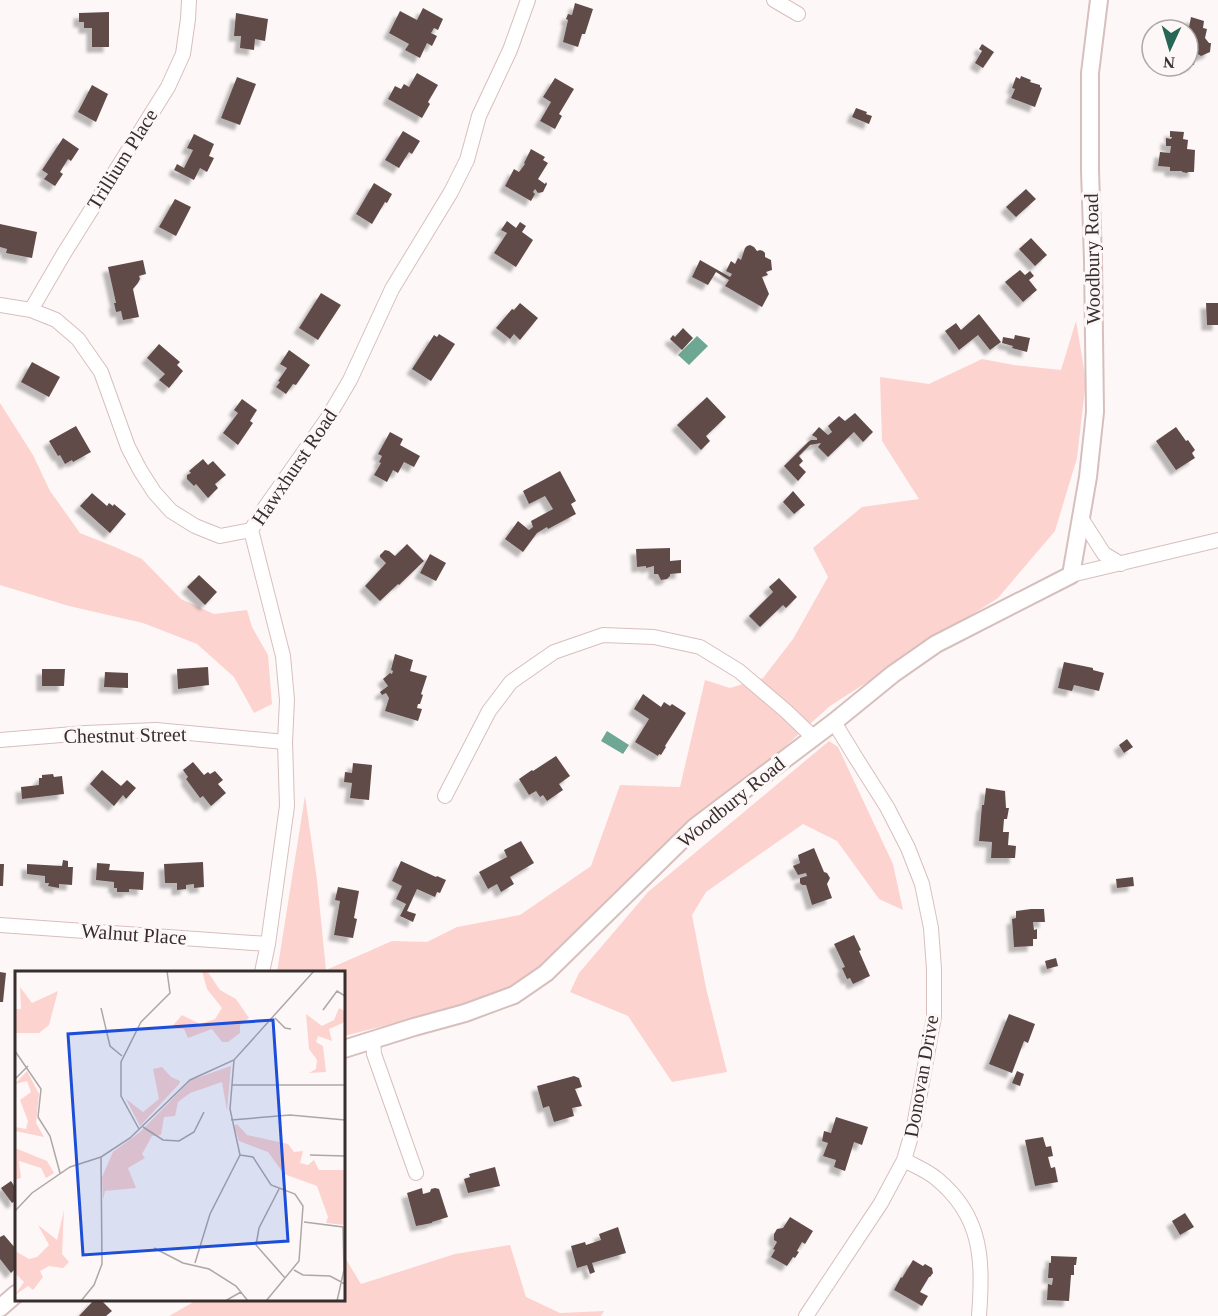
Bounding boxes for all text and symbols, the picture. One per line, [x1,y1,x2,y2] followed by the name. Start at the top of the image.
[1140,18,1200,78] north arrow
[1162,54,1175,71] text: N
[82,105,162,213] street label: Trillium Place
[1080,193,1105,325] street label: Woodbury Road
[247,405,341,529] street label: Hawxhurst Road
[63,723,187,747] street label: Chestnut Street
[673,752,790,853] street label: Woodbury Road
[81,919,188,949] street label: Walnut Place
[15,971,345,1301] inset map
[899,1013,943,1139] street label: Donovan Drive

